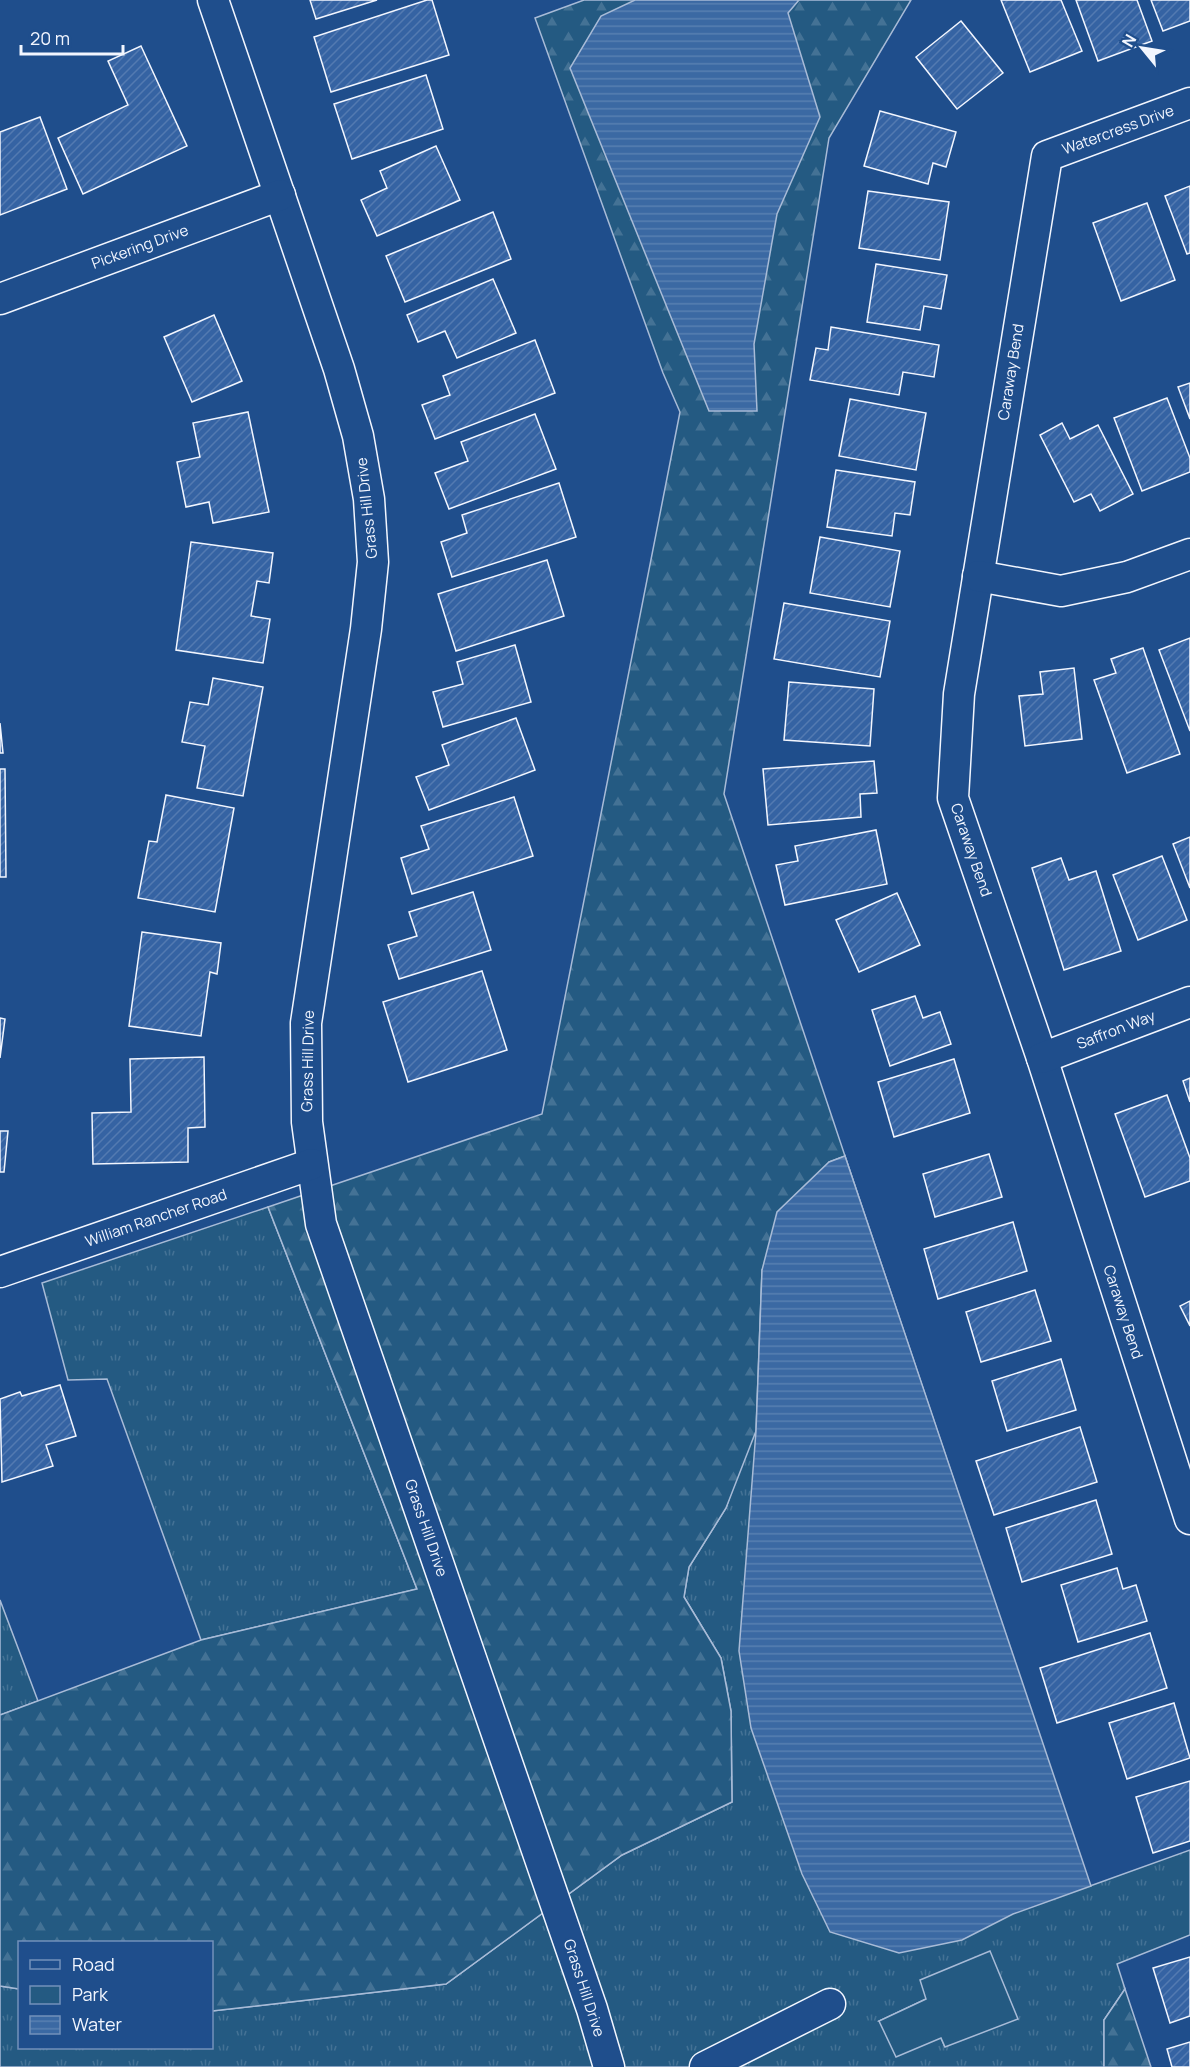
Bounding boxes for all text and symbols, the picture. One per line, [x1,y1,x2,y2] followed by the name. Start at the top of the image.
[21,18,123,56] scale bar
[1112,18,1172,78] north arrow
[30,26,70,50] text: 20 m
[1117,30,1141,51] text: N
[1059,99,1177,160] street label: Watercress Drive
[88,219,191,274] street label: Pickering Drive
[993,322,1029,422] street label: Caraway Bend
[351,456,382,560] street label: Grass Hill Drive
[946,800,997,899] street label: Caraway Bend
[1073,1005,1158,1054] street label: Saffron Way
[296,1010,319,1112] street label: Grass Hill Drive
[82,1183,229,1252] street label: William Rancher Road
[1098,1262,1149,1361] street label: Caraway Bend
[400,1476,453,1580] street label: Grass Hill Drive
[559,1936,610,2040] street label: Grass Hill Drive
[18,1941,213,2049] legend
[72,1952,115,1976] text: Road
[72,1982,109,2006] text: Park
[72,2012,122,2036] text: Water

